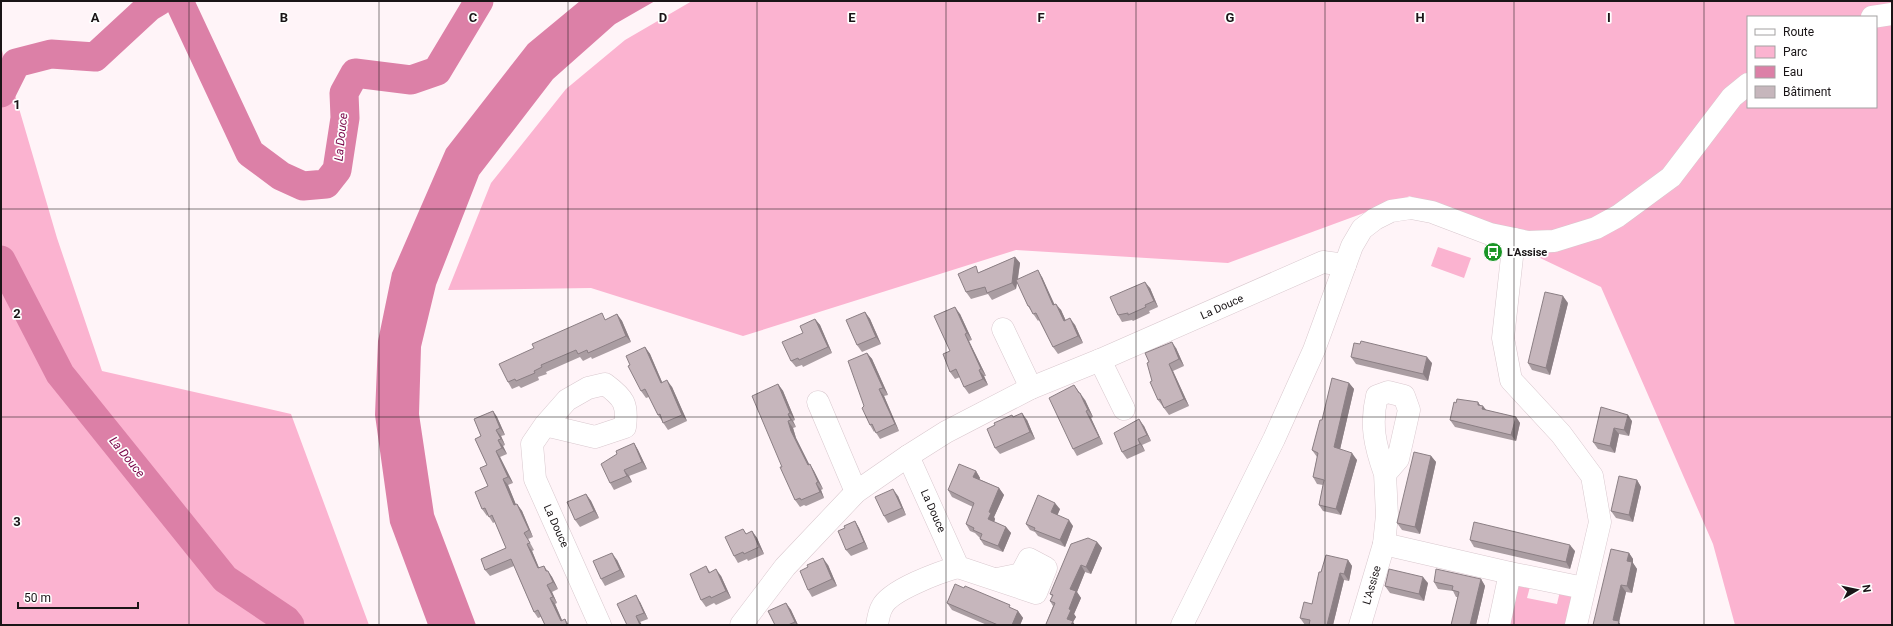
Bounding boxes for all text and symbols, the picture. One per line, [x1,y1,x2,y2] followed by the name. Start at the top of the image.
[91,10,100,25] text: A
[280,10,288,25] text: B
[469,10,478,25] text: C
[659,10,667,25] text: D
[848,10,856,25] text: E
[1037,10,1045,25] text: F
[1226,10,1235,25] text: G
[1415,10,1425,25] text: H
[1607,10,1611,25] text: I
[1747,16,1877,108] legend
[1783,25,1814,39] text: Route
[1783,45,1807,59] text: Parc
[1783,65,1803,79] text: Eau
[1783,85,1831,99] text: Bâtiment
[13,97,21,112] text: 1
[332,112,350,162] water label: La Douce
[1482,241,1504,263] bus stop icon: L'Assise
[1507,246,1547,259] place label: L'Assise
[1198,292,1246,322] street label: La Douce
[13,306,21,321] text: 2
[106,434,148,480] water label: La Douce
[918,487,948,535] street label: La Douce
[541,502,571,550] street label: La Douce
[13,514,21,529] text: 3
[1360,564,1384,606] street label: L'Assise
[1837,570,1877,610] north arrow
[18,584,138,610] scale bar
[1859,584,1873,594] text: N
[24,591,51,605] text: 50 m

